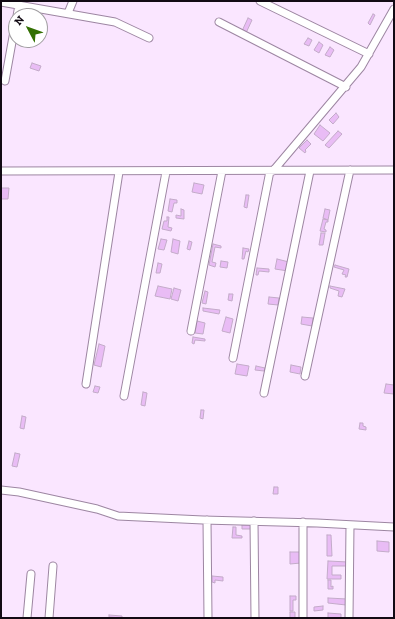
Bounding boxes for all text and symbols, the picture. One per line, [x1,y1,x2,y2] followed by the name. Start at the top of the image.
[8,8,48,48] north arrow
[12,13,27,28] text: N

